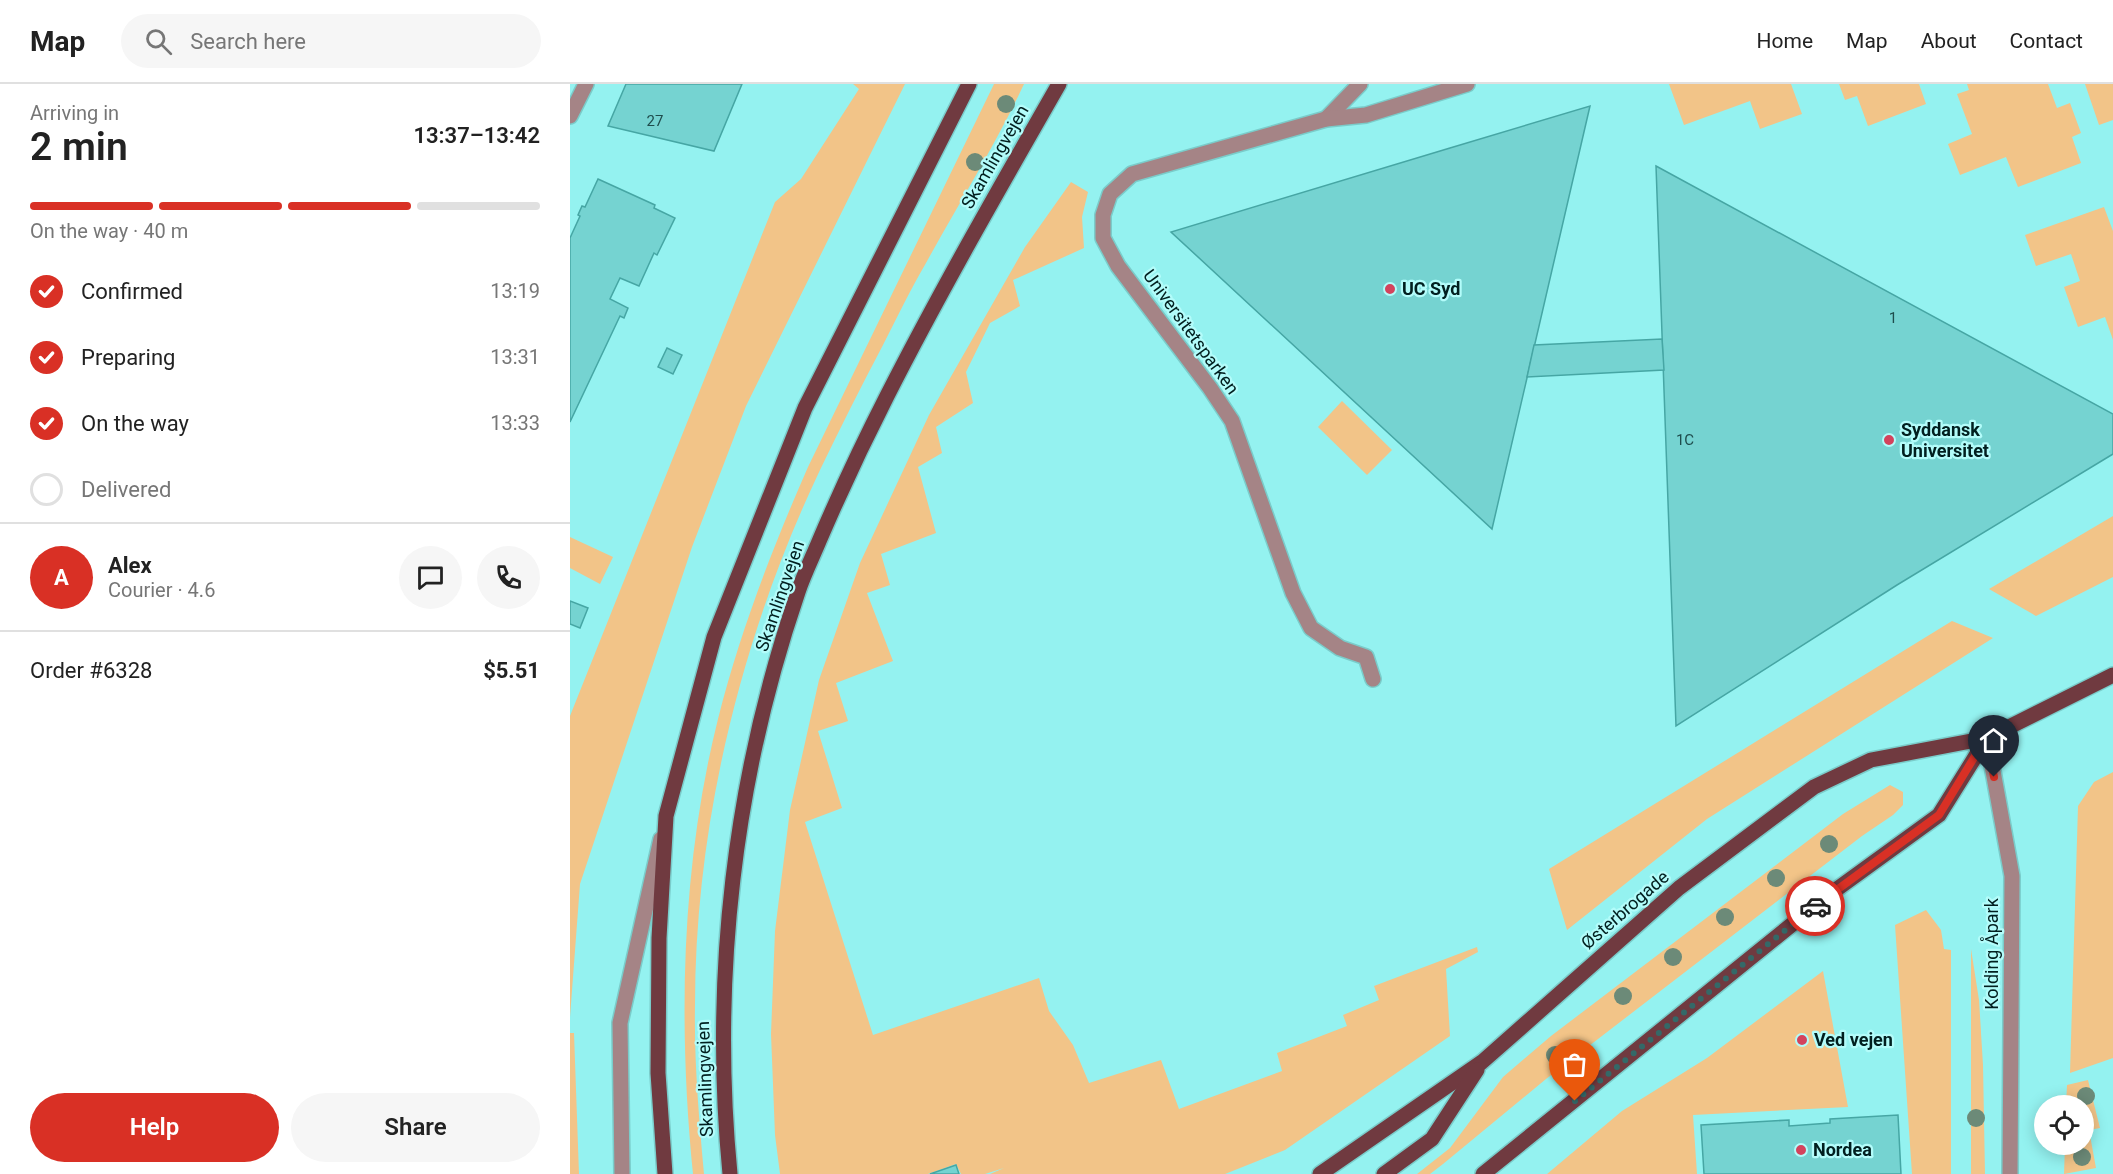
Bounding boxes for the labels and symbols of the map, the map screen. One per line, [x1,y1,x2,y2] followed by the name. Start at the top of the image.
[956,101,1033,212] street label: Skamlingvejen
[647,112,663,130] house number: 27
[1139,265,1244,398] street label: Universitetsparken
[1402,278,1460,299] place label: UC Syd
[1383,282,1397,296] marker: UC Syd
[1889,309,1897,327] house number: 1
[1901,419,1989,461] place label: Syddansk Universitet
[1676,431,1694,449] house number: 1C
[1882,433,1896,447] marker: Syddansk Universitet
[751,538,808,654] street label: Skamlingvejen
[1968,715,2019,777] pin
[1577,866,1673,953] street label: Østerbrogade
[1785,876,1845,936] courier
[1980,897,2002,1010] street label: Kolding Åpark
[692,1021,717,1137] street label: Skamlingvejen
[1814,1029,1893,1050] place label: Ved vejen
[1795,1033,1809,1047] marker: Ved vejen
[1549,1039,1600,1101] pin
[1813,1139,1872,1160] place label: Nordea
[1794,1143,1808,1157] marker: Nordea

